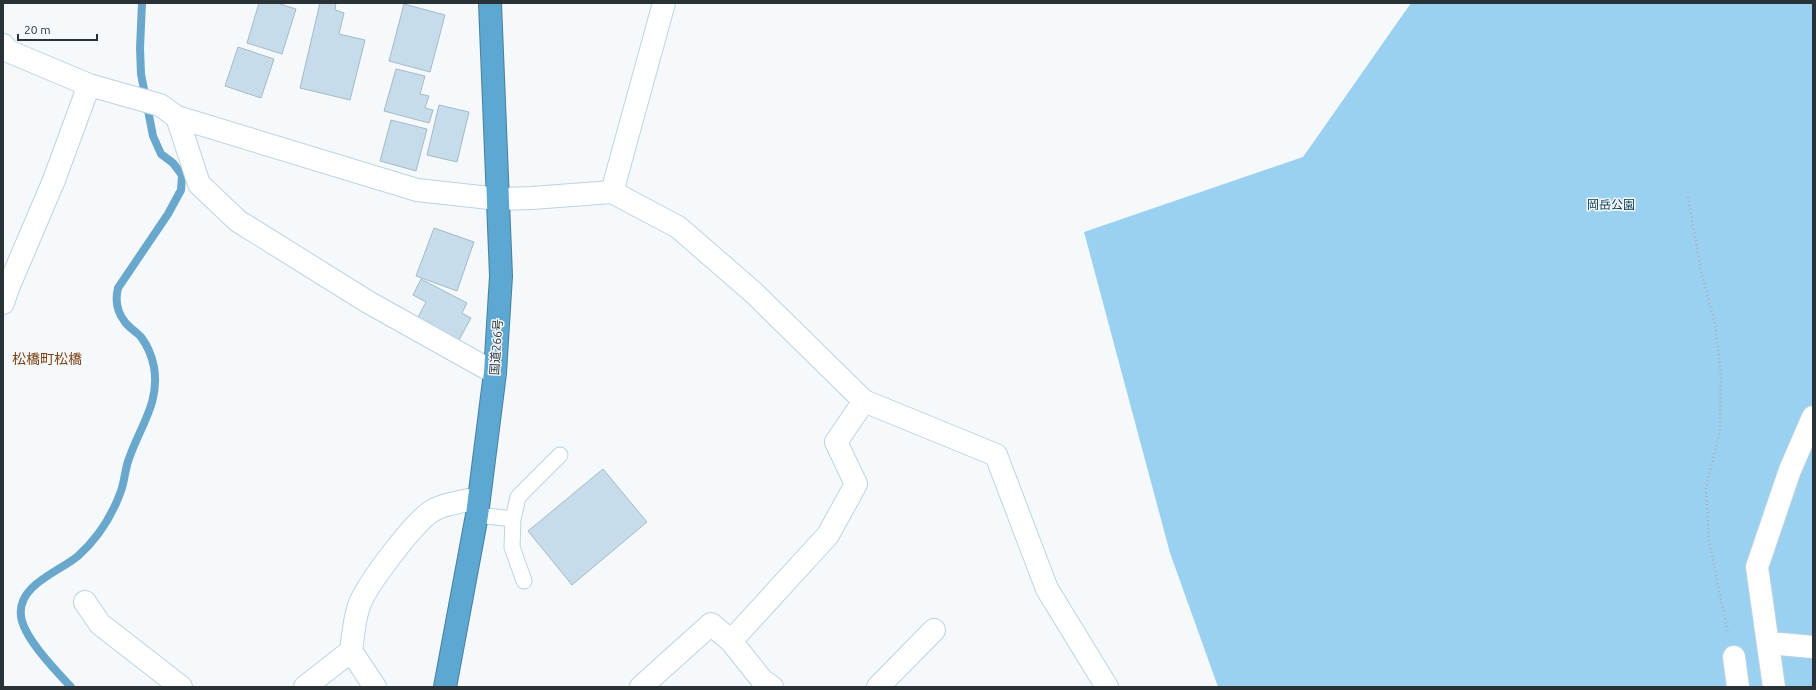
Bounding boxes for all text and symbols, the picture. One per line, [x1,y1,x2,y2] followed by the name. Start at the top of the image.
[18,16,97,42] scale bar
[24,23,51,36] text: 20 m
[1587,198,1635,211] park label: 岡岳公園
[488,318,504,376] street label: 国道266号
[12,351,82,367] district label: 松橋町松橋

